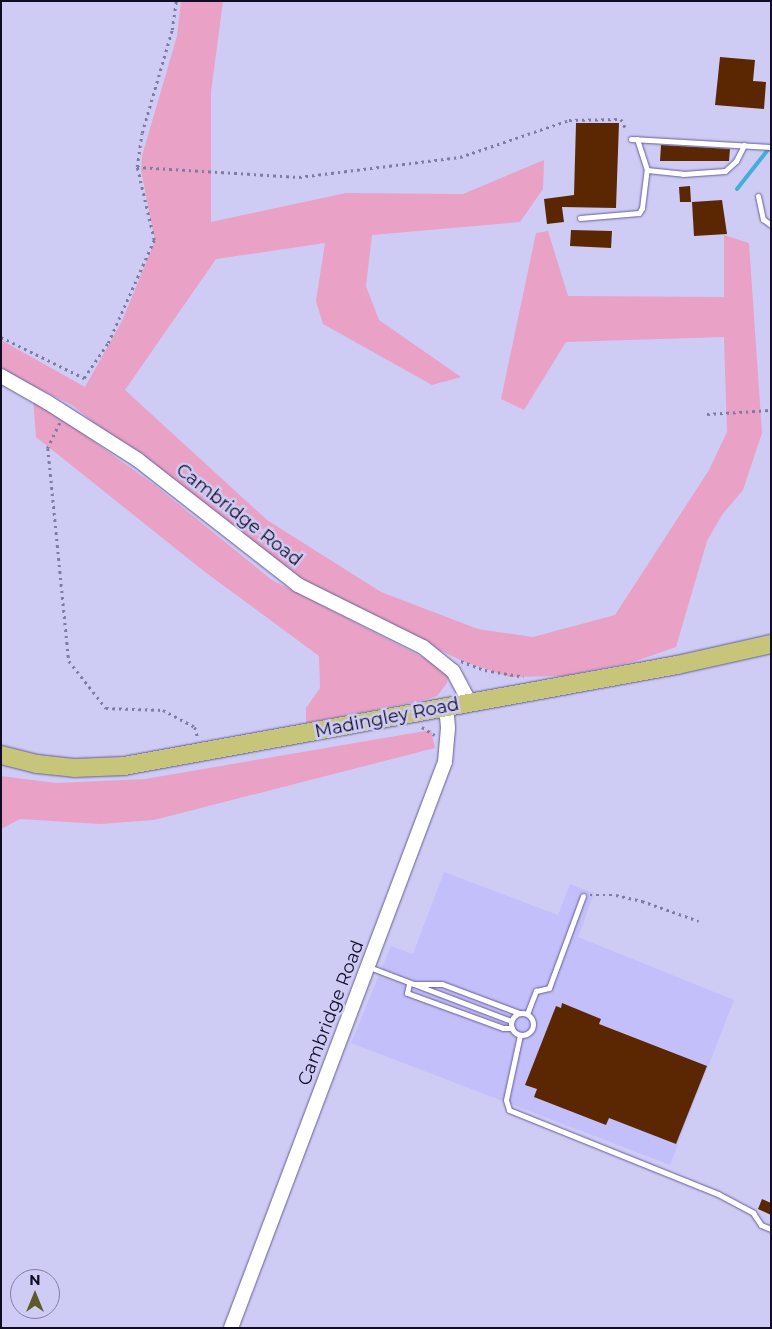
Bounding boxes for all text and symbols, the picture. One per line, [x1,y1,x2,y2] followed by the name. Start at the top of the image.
[172,459,306,571] street label: Cambridge Road
[313,693,461,743] street label: Madingley Road
[293,937,369,1089] street label: Cambridge Road
[10,1269,60,1319] north arrow
[29,1271,41,1289] text: N

